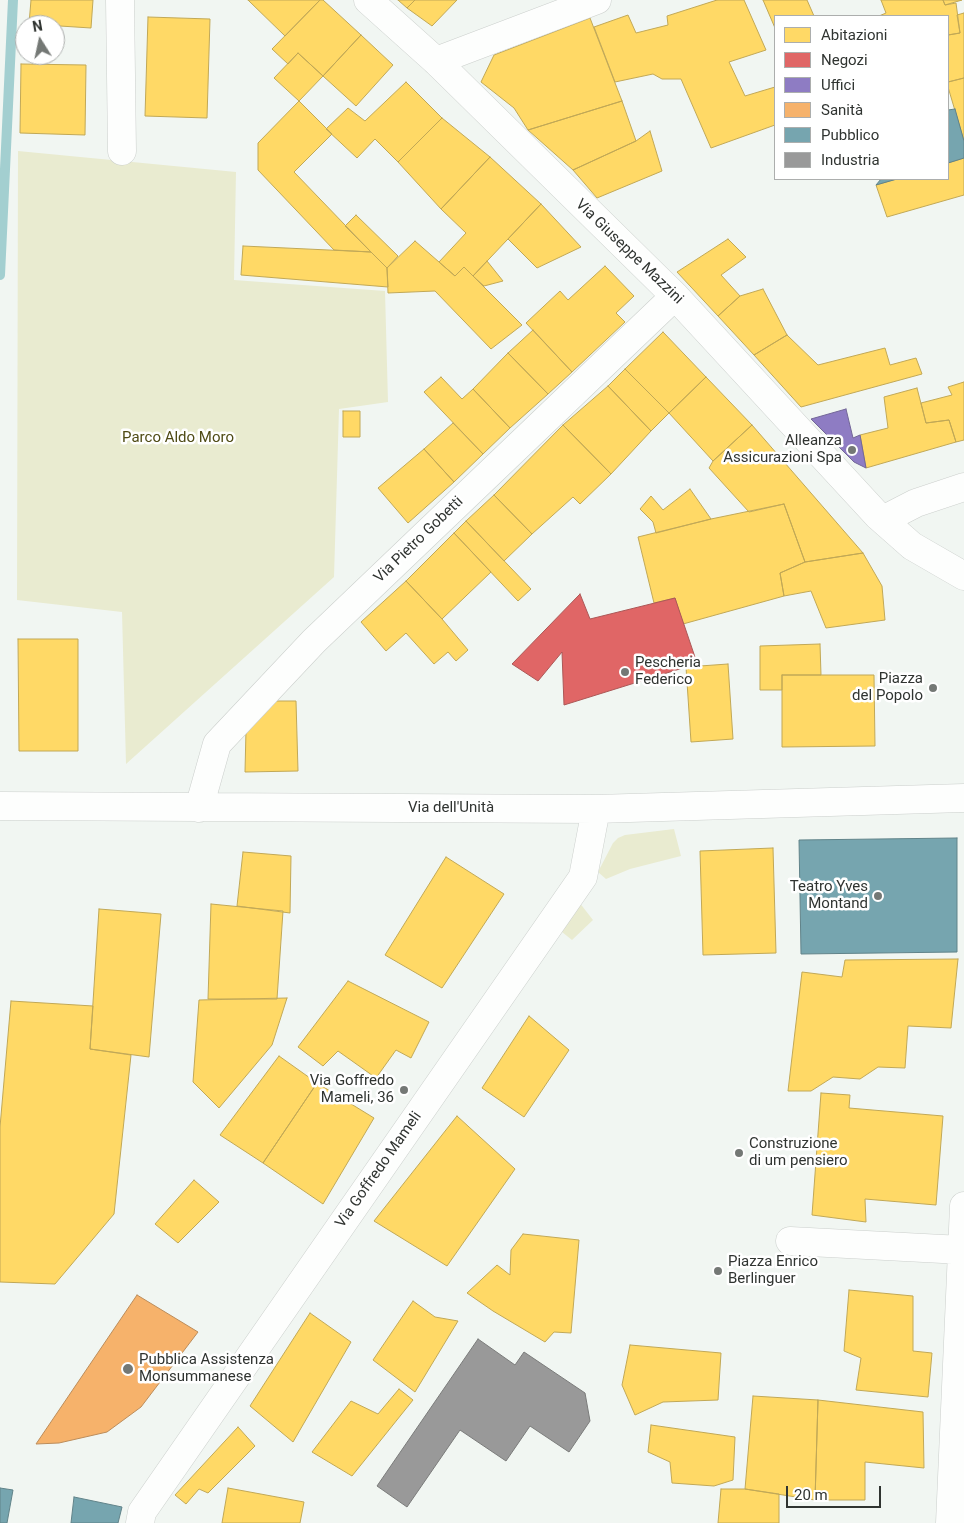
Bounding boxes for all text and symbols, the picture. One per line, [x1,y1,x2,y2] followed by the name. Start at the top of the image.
[15,15,65,65] north arrow
[774,15,949,180] legend
[31,17,44,35] text: N
[821,26,888,44] text: Abitazioni
[821,51,868,69] text: Negozi
[821,76,855,94] text: Uffici
[821,101,863,119] text: Sanità
[821,126,879,144] text: Pubblico
[821,151,880,169] text: Industria
[571,196,687,308] street label: Via Giuseppe Mazzini
[122,429,234,447] park label: Parco Aldo Moro
[723,432,842,467] place label: Alleanza Assicurazioni Spa
[846,444,858,456] marker: Alleanza Assicurazioni Spa
[371,493,467,587] street label: Via Pietro Gobetti
[635,654,701,689] place label: Pescheria Federico
[619,666,631,678] marker: Pescheria Federico
[852,670,923,705] place label: Piazza del Popolo
[927,682,939,694] marker: Piazza del Popolo
[408,799,494,817] street label: Via dell'Unità
[790,878,868,913] place label: Teatro Yves Montand
[872,890,884,902] marker: Teatro Yves Montand
[310,1072,394,1107] place label: Via Goffredo Mameli, 36
[398,1084,410,1096] marker: Via Goffredo Mameli, 36
[332,1108,426,1232] street label: Via Goffredo Mameli
[749,1135,847,1170] place label: Construzione di um pensiero
[733,1147,745,1159] marker: Construzione di um pensiero
[728,1253,818,1288] place label: Piazza Enrico Berlinguer
[712,1265,724,1277] marker: Piazza Enrico Berlinguer
[139,1351,274,1386] place label: Pubblica Assistenza Monsummanese
[121,1362,135,1376] marker: Pubblica Assistenza Monsummanese
[789,1476,884,1508] scale bar
[794,1486,828,1504] text: 20 m

